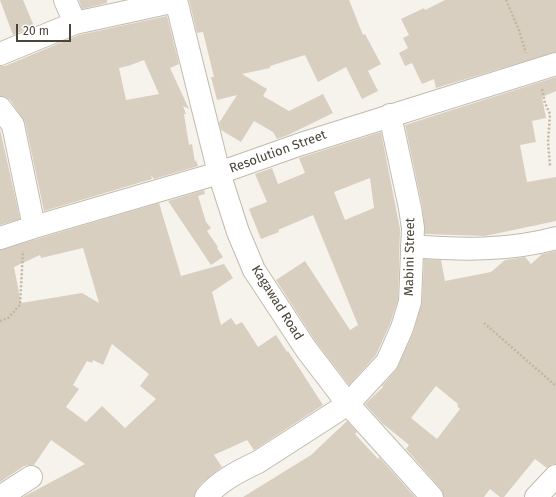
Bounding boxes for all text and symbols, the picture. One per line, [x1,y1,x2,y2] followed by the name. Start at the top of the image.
[18,16,73,42] scale bar
[23,24,49,38] text: 20 m
[227,127,329,177] street label: Resolution Street
[402,218,418,296] street label: Mabini Street
[248,263,306,343] street label: Kagawad Road

